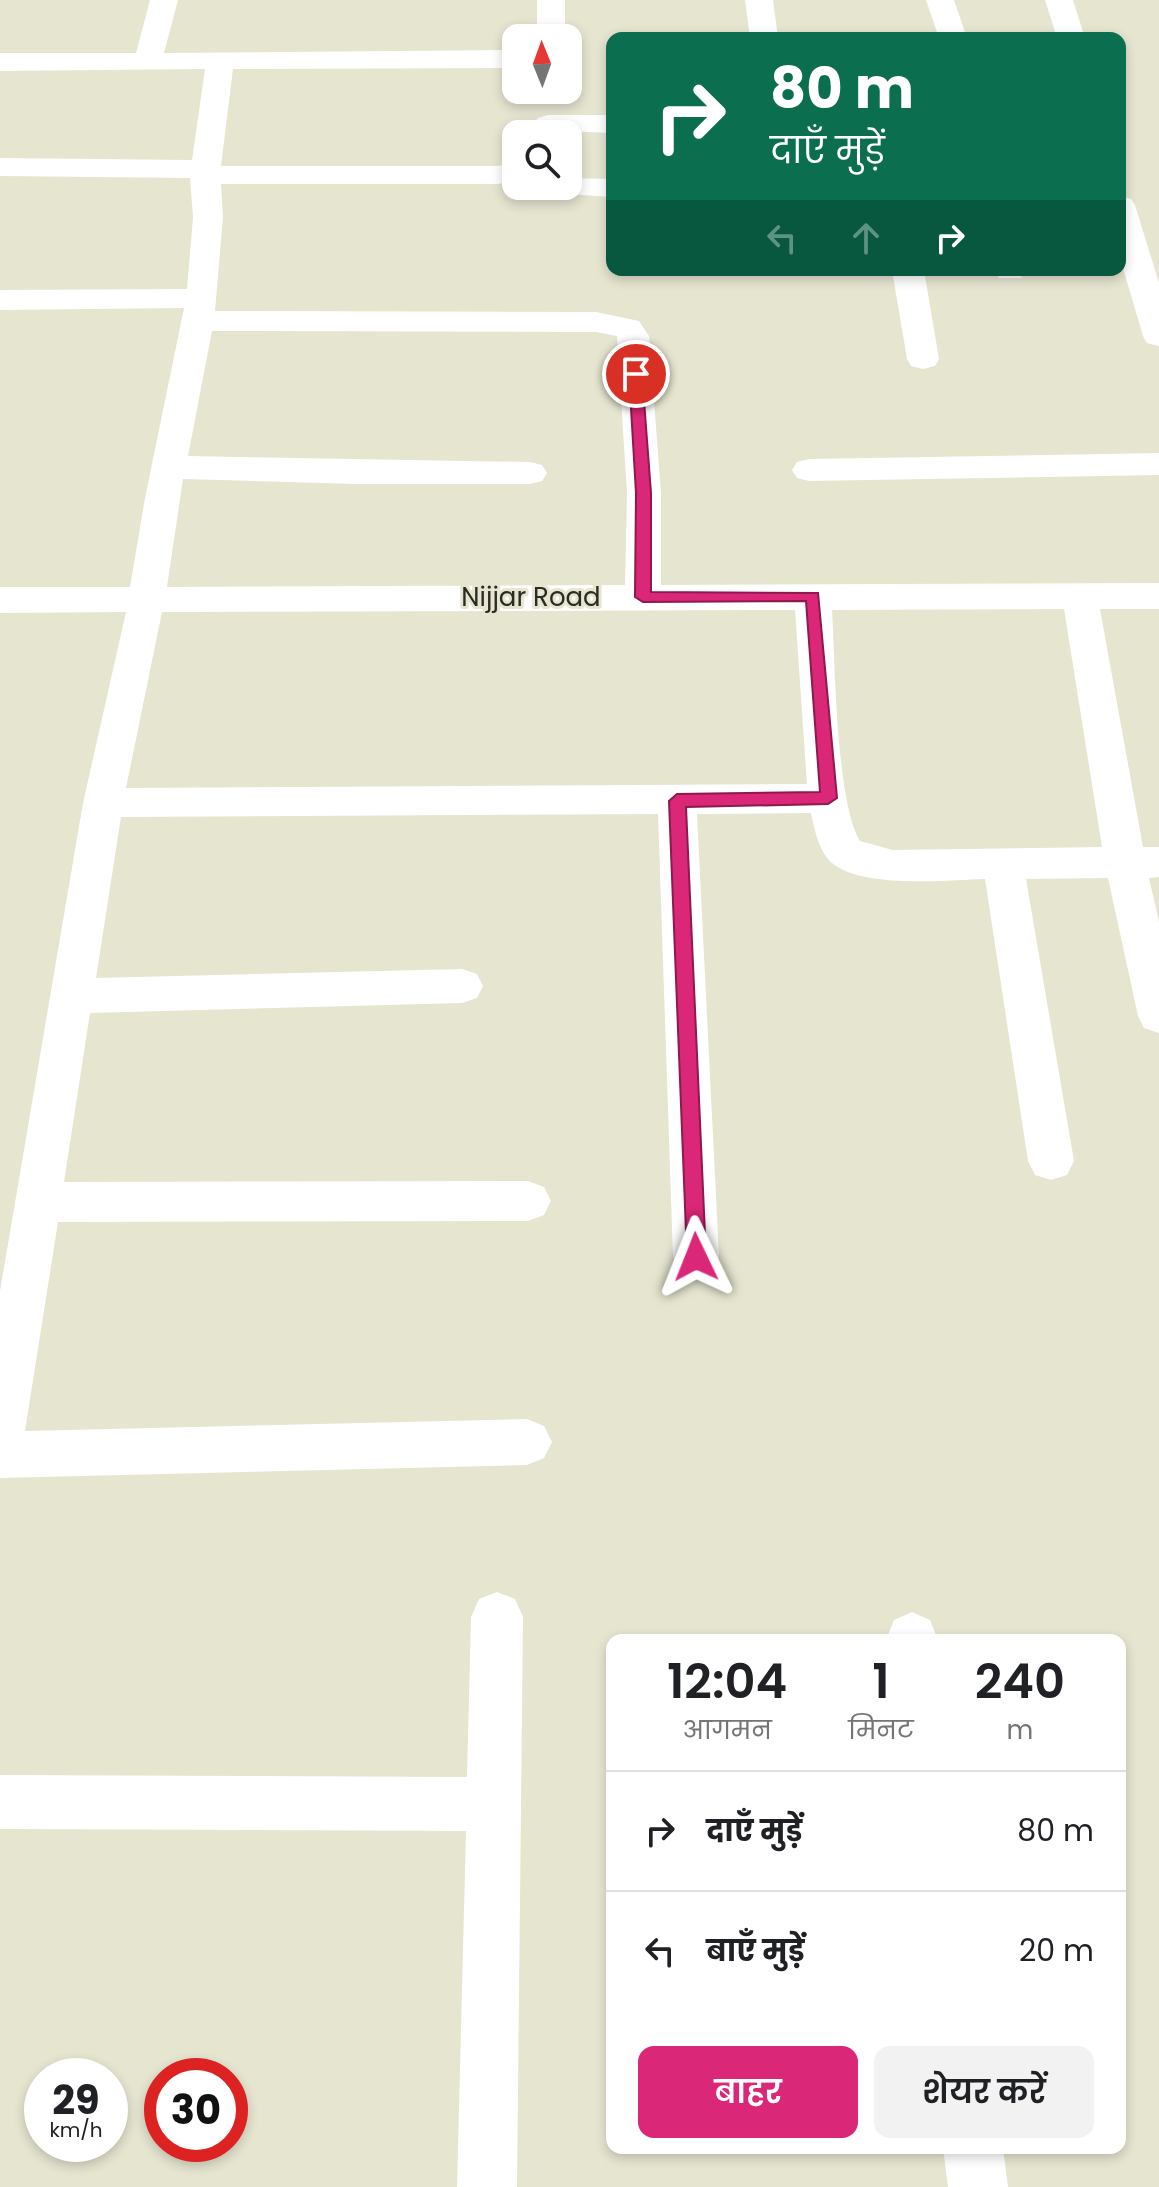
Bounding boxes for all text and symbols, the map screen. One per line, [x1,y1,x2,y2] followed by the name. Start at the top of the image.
[502,24,582,104] north arrow
[502,24,582,200] map controls
[770,49,914,128] text: 80 m
[638,64,742,168] icon: right
[502,120,582,200] button: search
[770,125,885,176] text: दाएँ मुड़ें
[760,216,804,260] icon: left
[844,216,888,260] icon: ahead
[928,216,972,260] icon: right
[602,340,670,408] pin
[614,352,658,396] icon: arrive
[461,579,601,615] street label: Nijjar Road
[654,1215,738,1299] position arrow
[667,1648,787,1715] text: 12:04
[872,1648,890,1715] text: 1
[975,1648,1065,1715] text: 240
[682,1712,772,1748] text: आगमन
[848,1712,914,1748] text: मिनट
[1006,1712,1033,1748] text: m
[638,1809,682,1853] icon: right
[706,1809,802,1852] text: दाएँ मुड़ें
[1017,1809,1094,1852] text: 80 m
[638,1929,682,1973] icon: left
[706,1929,804,1972] text: बाएँ मुड़ें
[1019,1929,1094,1972] text: 20 m
[638,2046,858,2138] button: बाहर
[874,2046,1094,2138] button: शेयर करें
[144,2058,248,2162] speed limit sign: 30
[52,2072,100,2128] text: 29
[49,2116,103,2144] text: km/h

